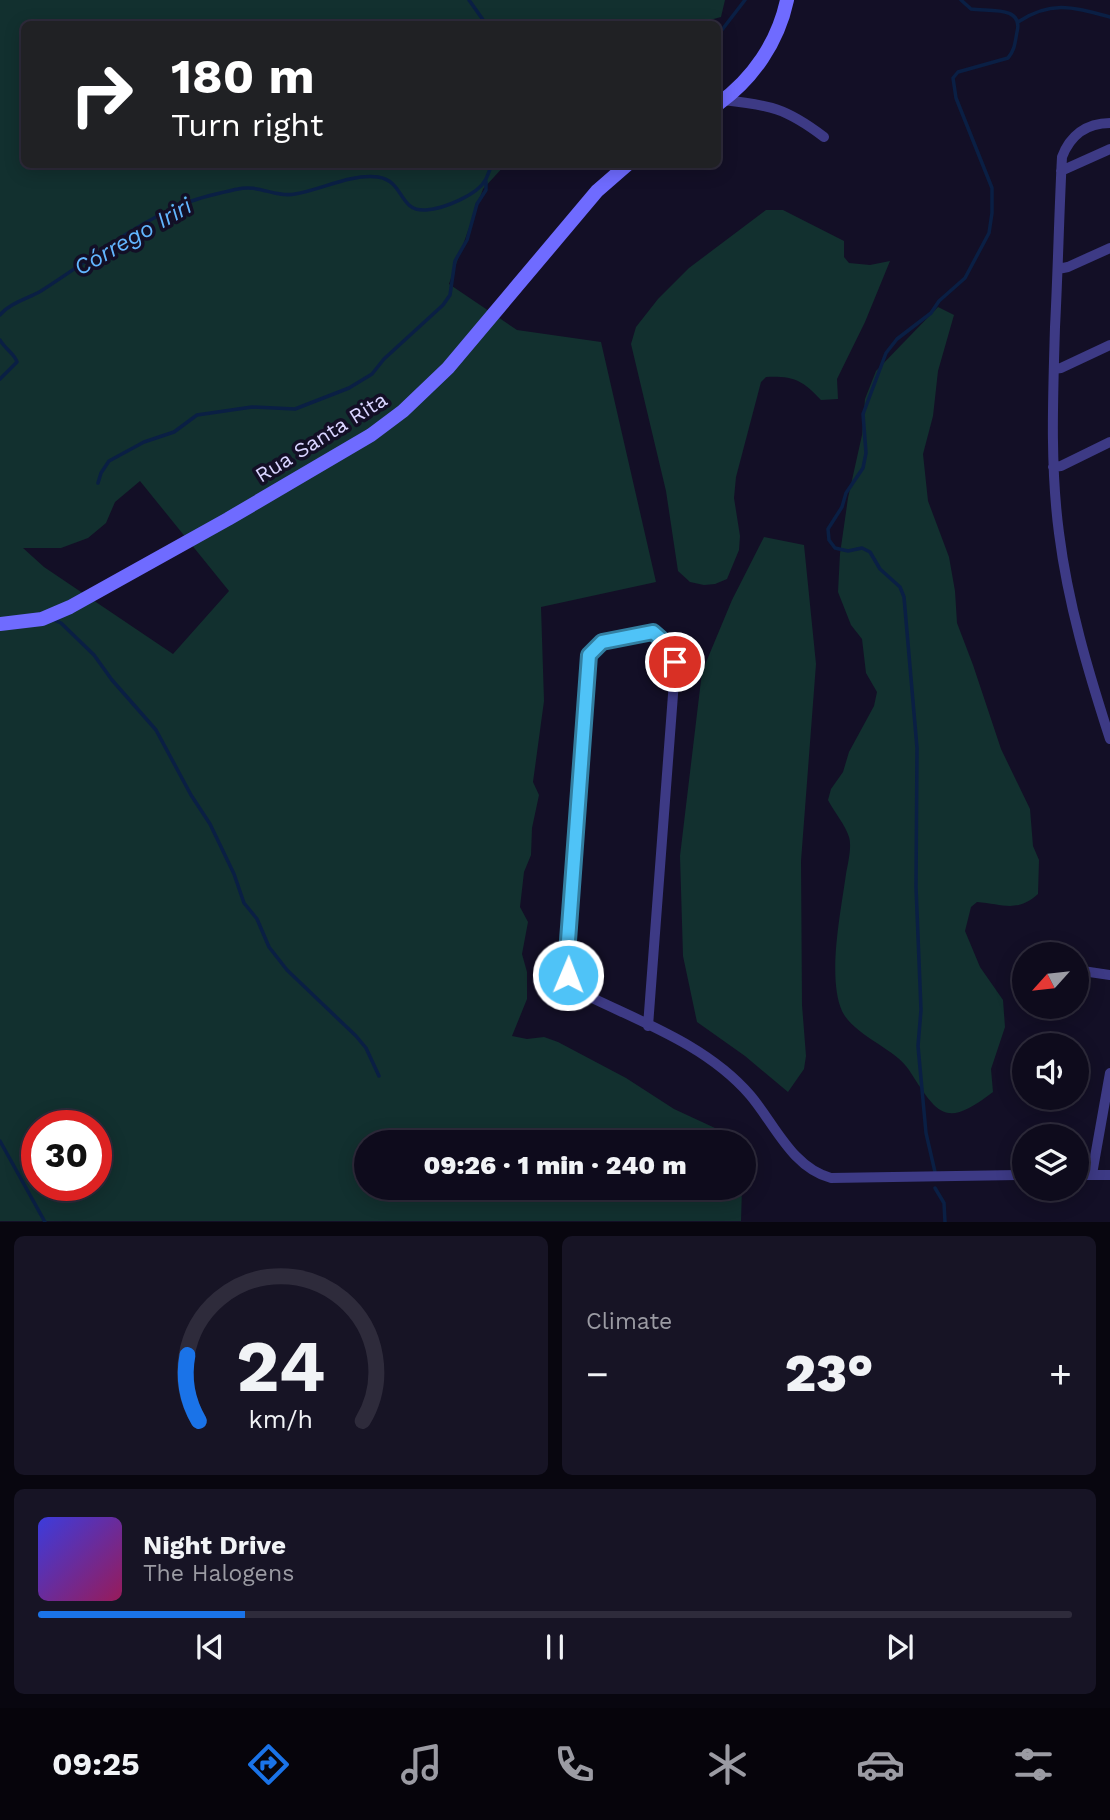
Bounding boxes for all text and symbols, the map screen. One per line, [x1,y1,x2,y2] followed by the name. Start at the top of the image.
[171,47,315,105] text: 180 m
[56,49,147,140] icon: right
[171,106,323,144] text: Turn right
[69,192,198,282] water label: Córrego Iriri
[250,386,392,488] street label: Rua Santa Rita
[645,632,705,692] pin
[656,643,694,681] icon: arrive
[531,938,605,1012] position arrow
[1012,942,1088,1018] north arrow
[1012,942,1089,1201] map controls
[1012,1033,1089,1110] button: sound
[21,1110,112,1201] speed limit sign: 30
[1012,1124,1089,1201] button: layers
[423,1150,687,1180] text: 09:26 · 1 min · 240 m
[586,1308,672,1335] text: Climate
[236,1324,326,1410] text: 24
[785,1343,873,1404] text: 23°
[586,1352,609,1396] text: −
[1049,1352,1072,1396] text: +
[249,1405,313,1434] text: km/h
[143,1530,286,1560] text: Night Drive
[143,1560,294,1587] text: The Halogens
[191,1628,229,1666] icon: previous
[536,1628,574,1666] icon: pause
[881,1628,919,1666] icon: next
[244,1740,293,1789] icon: directions
[397,1740,446,1789] icon: music
[550,1740,599,1789] icon: phone
[703,1740,752,1789] icon: climate
[856,1740,905,1789] icon: car
[1009,1740,1058,1789] icon: filters
[52,1745,140,1783] text: 09:25

